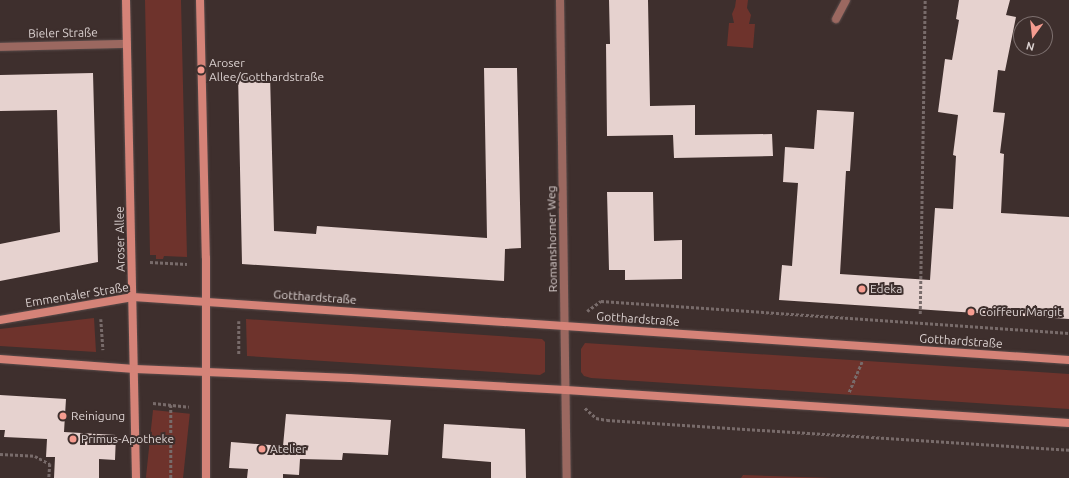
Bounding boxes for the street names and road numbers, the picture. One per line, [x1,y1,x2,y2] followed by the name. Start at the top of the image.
[28,25,98,41] street label: Bieler Straße
[544,186,560,292] street label: Romanshorner Weg
[112,206,128,272] street label: Aroser Allee
[24,280,130,310] street label: Emmentaler Straße
[273,287,357,307] street label: Gotthardstraße
[596,309,680,329] street label: Gotthardstraße
[919,331,1003,351] street label: Gotthardstraße

